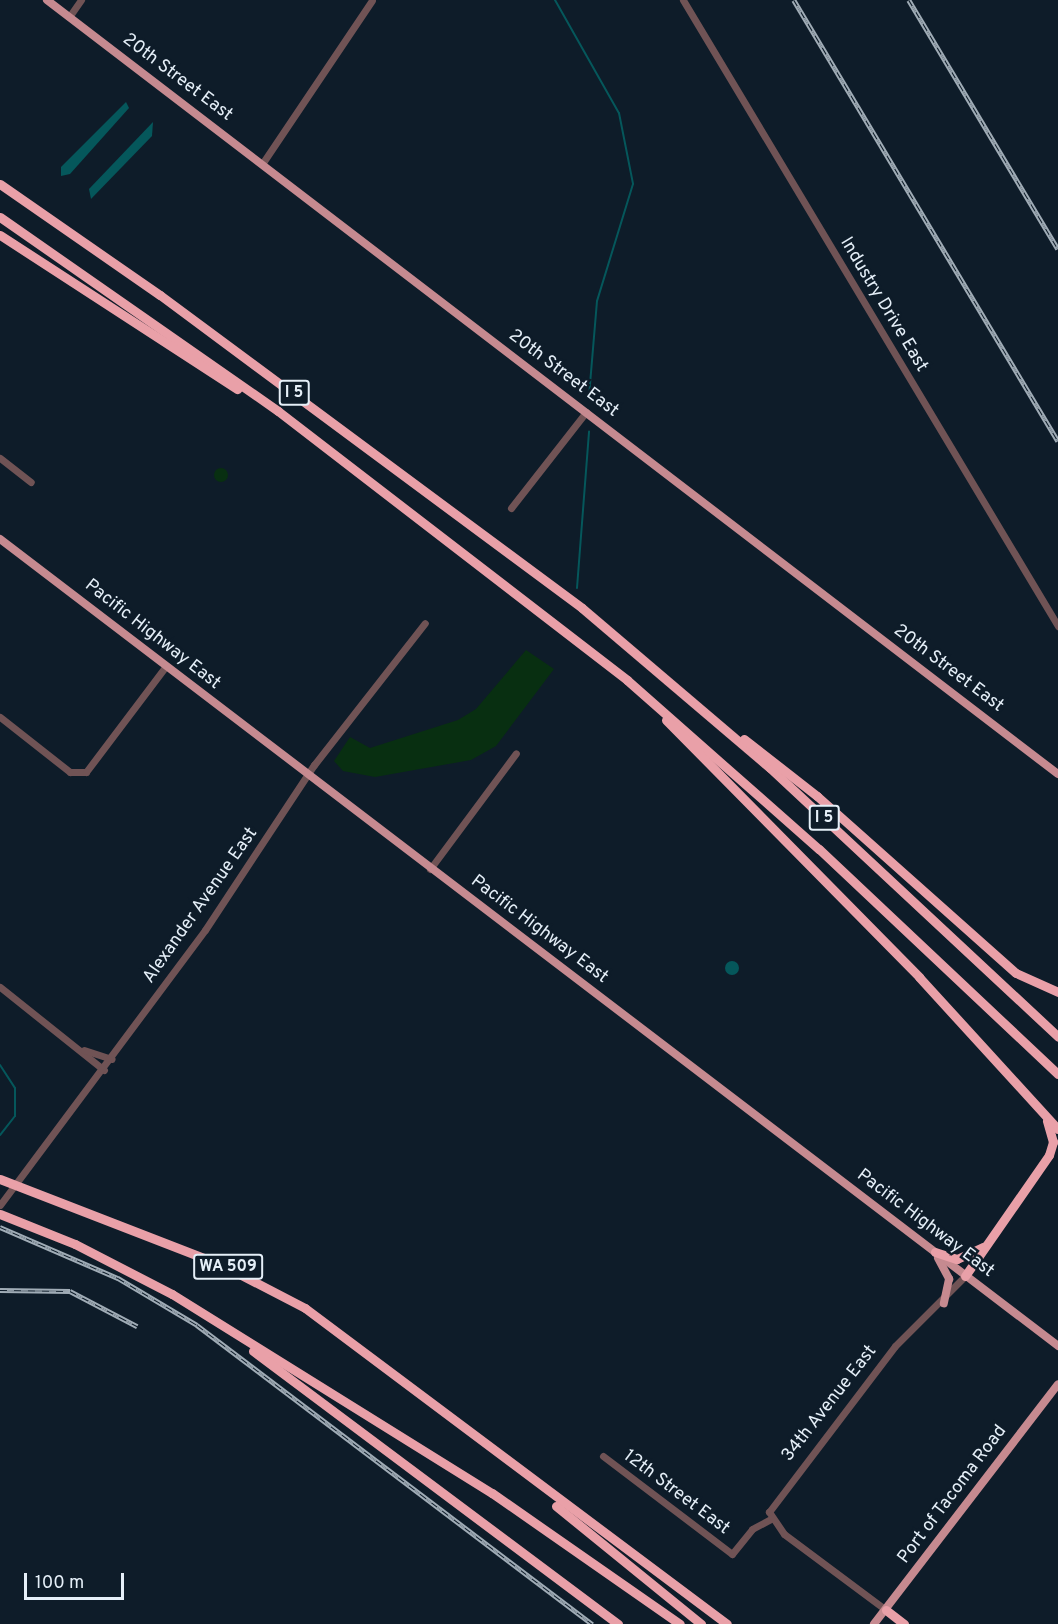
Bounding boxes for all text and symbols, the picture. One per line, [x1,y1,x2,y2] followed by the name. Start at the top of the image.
[118,30,236,126] street label: 20th Street East
[834,234,932,376] street label: Industry Drive East
[504,326,622,422] street label: 20th Street East
[278,380,310,406] road number: I 5
[80,575,224,695] street label: Pacific Highway East
[889,621,1007,717] street label: 20th Street East
[808,805,840,831] road number: I 5
[139,824,263,988] street label: Alexander Avenue East
[466,871,612,989] street label: Pacific Highway East
[852,1165,998,1283] street label: Pacific Highway East
[192,1254,264,1280] road number: WA 509
[778,1341,882,1467] street label: 34th Avenue East
[894,1421,1012,1569] street label: Port of Tacoma Road
[619,1446,733,1540] street label: 12th Street East
[27,1561,128,1599] scale bar
[35,1572,84,1595] text: 100 m

